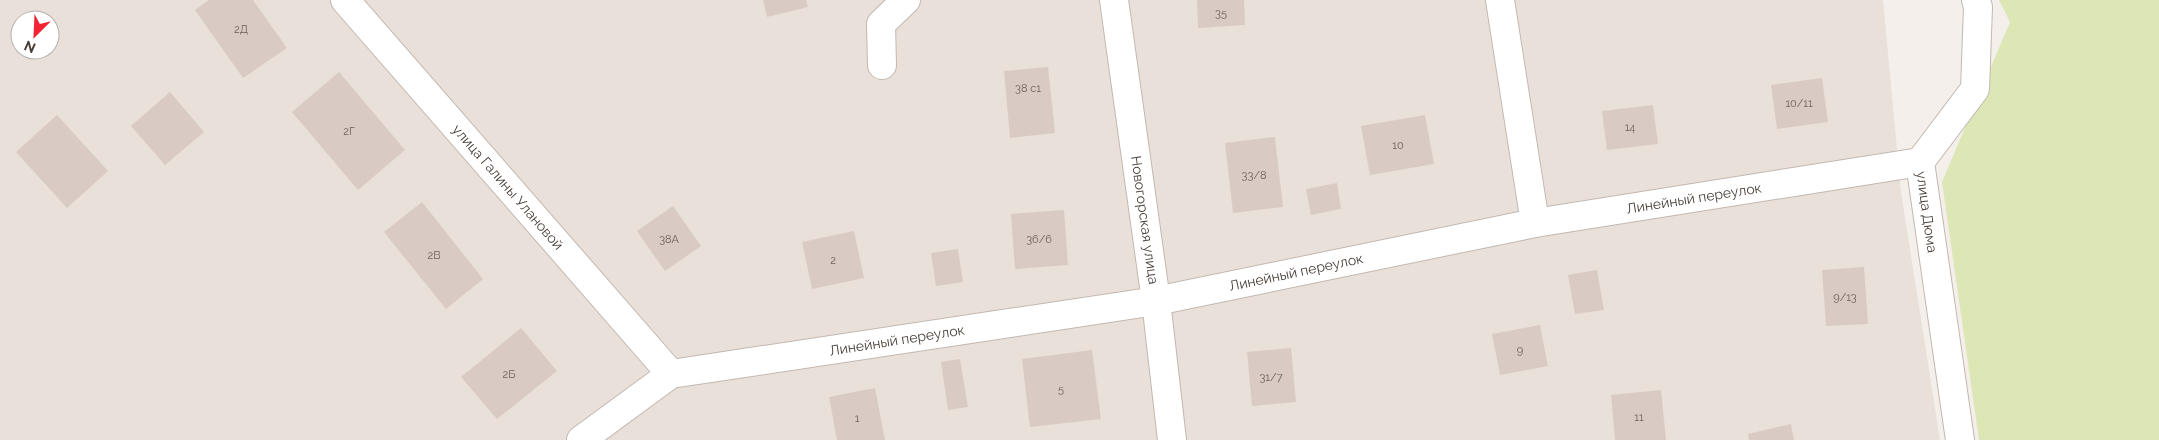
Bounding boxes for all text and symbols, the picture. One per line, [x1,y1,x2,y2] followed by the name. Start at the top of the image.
[1215,7,1227,20] house number: 35
[10,10,60,60] north arrow
[234,23,248,36] house number: 2Д
[22,37,38,56] text: N
[1015,82,1041,95] house number: 38 с1
[1785,97,1813,110] house number: 10/11
[449,121,567,253] street label: улица Галины Улановой
[1625,121,1635,134] house number: 14
[343,125,355,138] house number: 2Г
[1392,139,1404,152] house number: 10
[1128,155,1162,285] street label: Новогорская улица
[1242,169,1266,182] house number: 33/8
[1913,170,1941,254] street label: улица Дюма
[1625,179,1763,217] street label: Линейный переулок
[659,233,679,246] house number: 38А
[1026,233,1052,246] house number: 36/6
[427,249,441,262] house number: 2В
[1227,250,1365,294] street label: Линейный переулок
[830,254,836,267] house number: 2
[1833,291,1857,304] house number: 9/13
[828,321,966,359] street label: Линейный переулок
[1517,344,1523,357] house number: 9
[503,368,515,381] house number: 2Б
[1259,371,1283,384] house number: 31/7
[1058,383,1064,396] house number: 5
[1634,411,1644,424] house number: 11
[855,412,860,425] house number: 1

